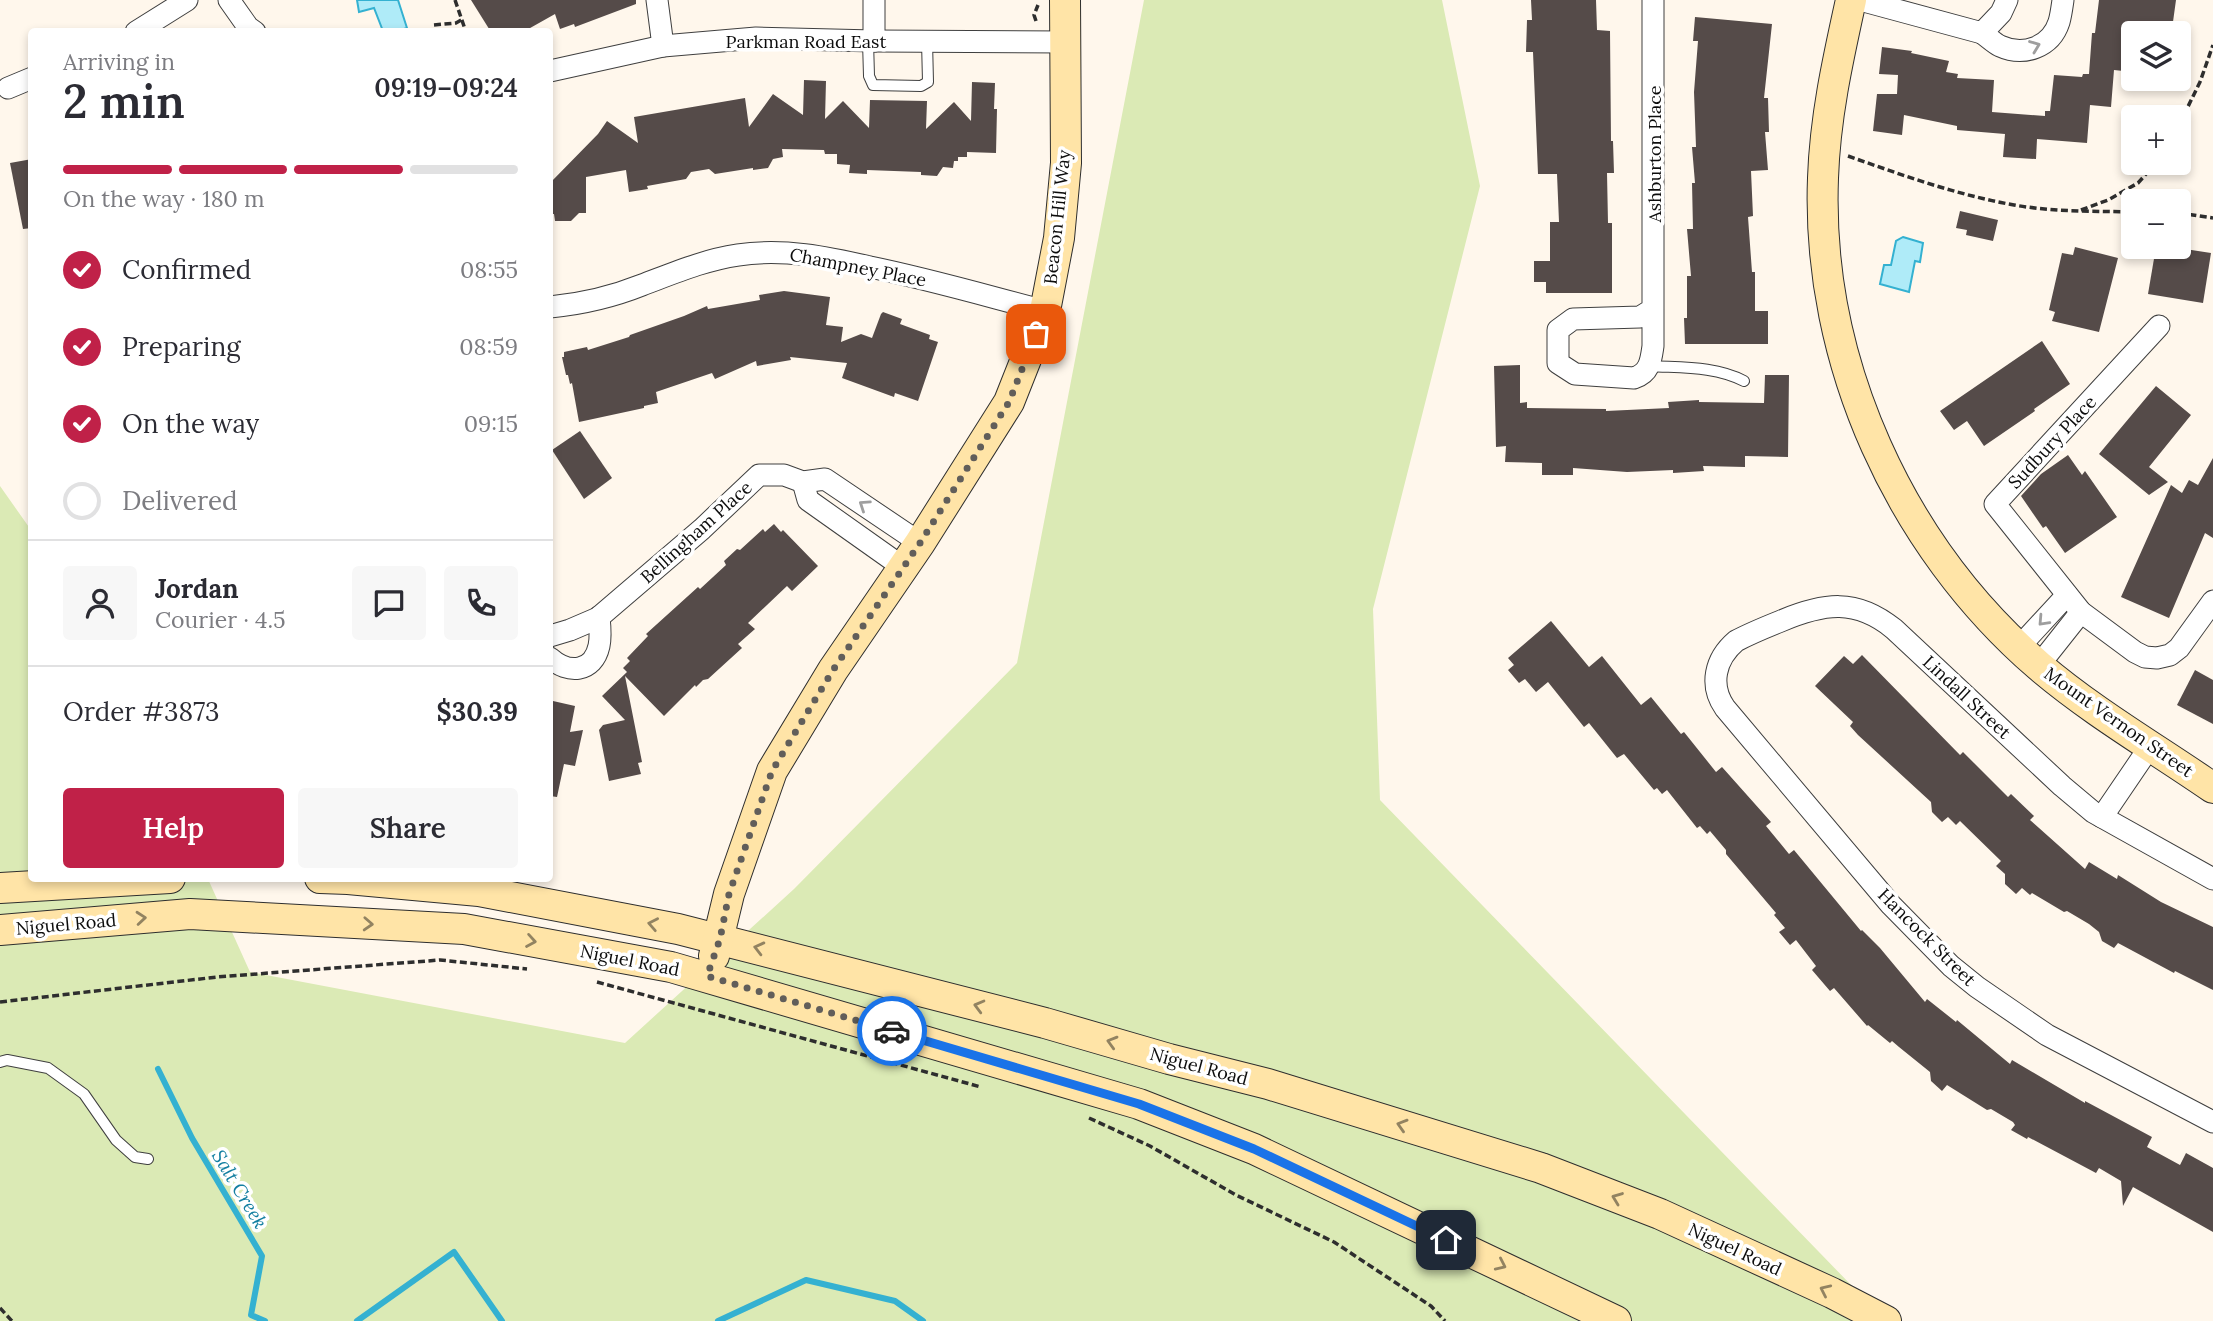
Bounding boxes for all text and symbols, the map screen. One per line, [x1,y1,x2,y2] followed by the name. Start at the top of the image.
[2121,21,2191,259] map controls
[2121,21,2191,91] button: layers
[726,30,886,53] street label: Parkman Road East
[2028,40,2040,54] one-way arrow
[63,47,175,76] text: Arriving in
[374,71,518,104] text: 09:19–09:24
[63,72,185,131] text: 2 min
[1643,85,1666,223] street label: Ashburton Place
[2121,105,2191,175] button: +
[1038,148,1076,285] street label: Beacon Hill Way
[63,184,264,213] text: On the way · 180 m
[2121,189,2191,259] button: −
[788,242,928,292] street label: Champney Place
[63,251,101,289] icon: check
[122,253,251,286] text: Confirmed
[460,255,518,284] text: 08:55
[1006,304,1066,364] pin
[1017,315,1055,353] icon: bag
[63,328,101,366] icon: check
[122,330,241,363] text: Preparing
[459,332,518,361] text: 08:59
[2003,390,2101,494] street label: Sudbury Place
[63,405,101,443] icon: check
[122,407,259,440] text: On the way
[464,409,518,438] text: 09:15
[635,476,757,588] street label: Bellingham Place
[122,484,238,517] text: Delivered
[859,501,872,513] one-way arrow
[63,566,137,640] button: person
[352,566,426,640] button: chat
[444,566,518,640] button: phone
[155,572,239,605] text: Jordan
[155,605,286,634] text: Courier · 4.5
[2038,613,2051,626] one-way arrow
[1918,650,2016,744] street label: Lindall Street
[2040,662,2198,782] street label: Mount Vernon Street
[63,695,220,728] text: Order #3873
[436,695,518,728] text: $30.39
[63,788,284,868] button: Help
[298,788,518,868] button: Share
[1873,883,1981,991] street label: Hancock Street
[15,908,117,940] street label: Niguel Road
[136,911,147,926] one-way arrow
[363,916,374,931] one-way arrow
[647,918,659,933] one-way arrow
[525,933,537,948] one-way arrow
[578,939,682,981] street label: Niguel Road
[753,942,765,957] one-way arrow
[857,996,927,1066] courier
[973,999,985,1014] one-way arrow
[873,1012,911,1050] icon: car
[1107,1036,1119,1051] one-way arrow
[1147,1042,1251,1090] street label: Niguel Road
[1396,1119,1408,1134] one-way arrow
[207,1145,273,1233] water label: Salt Creek
[1612,1192,1624,1206] one-way arrow
[1416,1210,1476,1270] pin
[1685,1217,1786,1281] street label: Niguel Road
[1427,1221,1465,1259] icon: home
[1494,1257,1506,1271] one-way arrow
[1820,1284,1832,1298] one-way arrow

